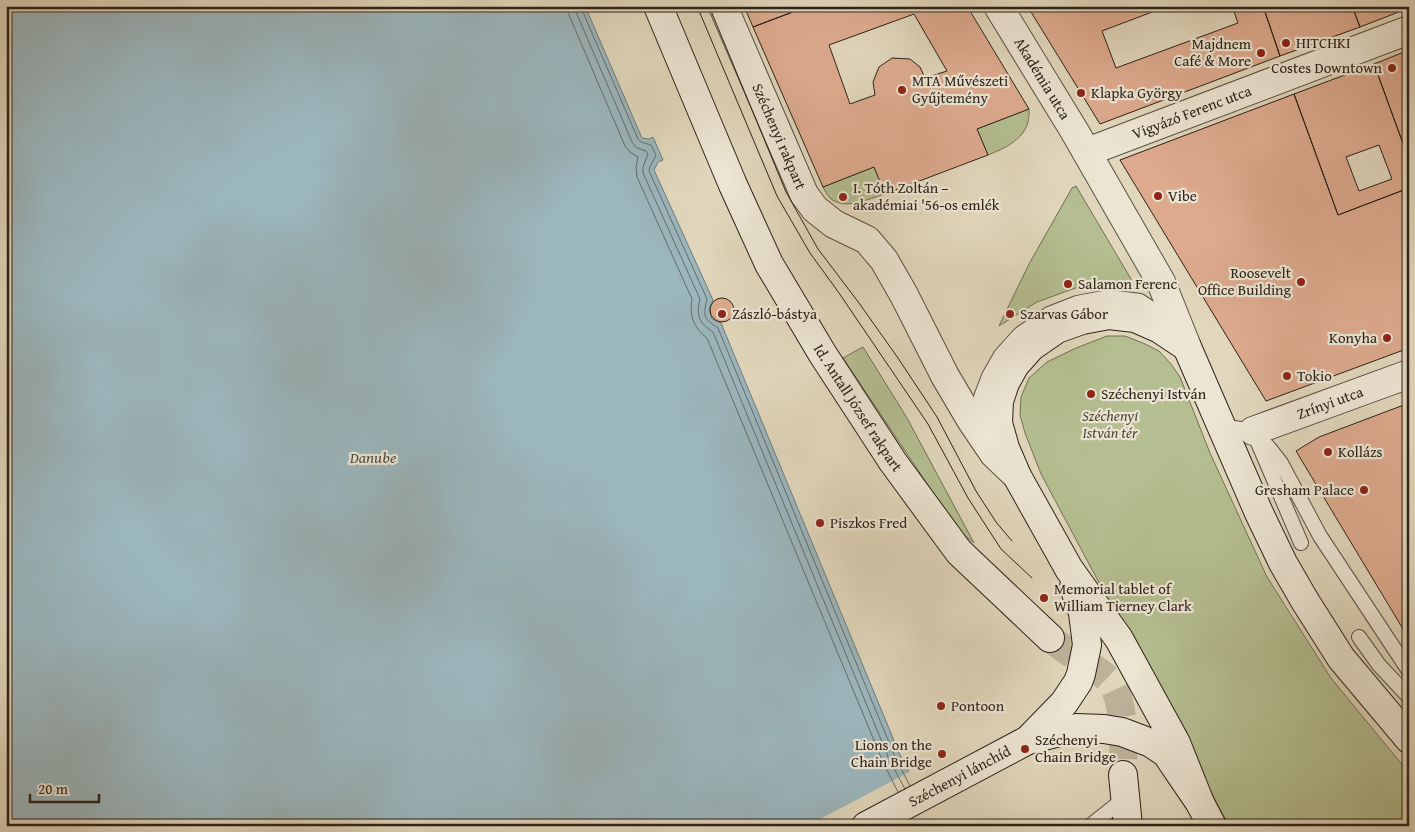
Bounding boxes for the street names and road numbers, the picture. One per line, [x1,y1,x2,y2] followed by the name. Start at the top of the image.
[1010,33,1076,123] street label: Akadémia utca
[747,80,812,193] street label: Széchenyi rakpart
[1129,80,1254,144] street label: Vigyázó Ferenc utca
[809,340,908,476] street label: Id. Antall József rakpart
[1294,381,1366,424] street label: Zrínyi utca
[904,740,1014,812] street label: Széchenyi lánchíd

